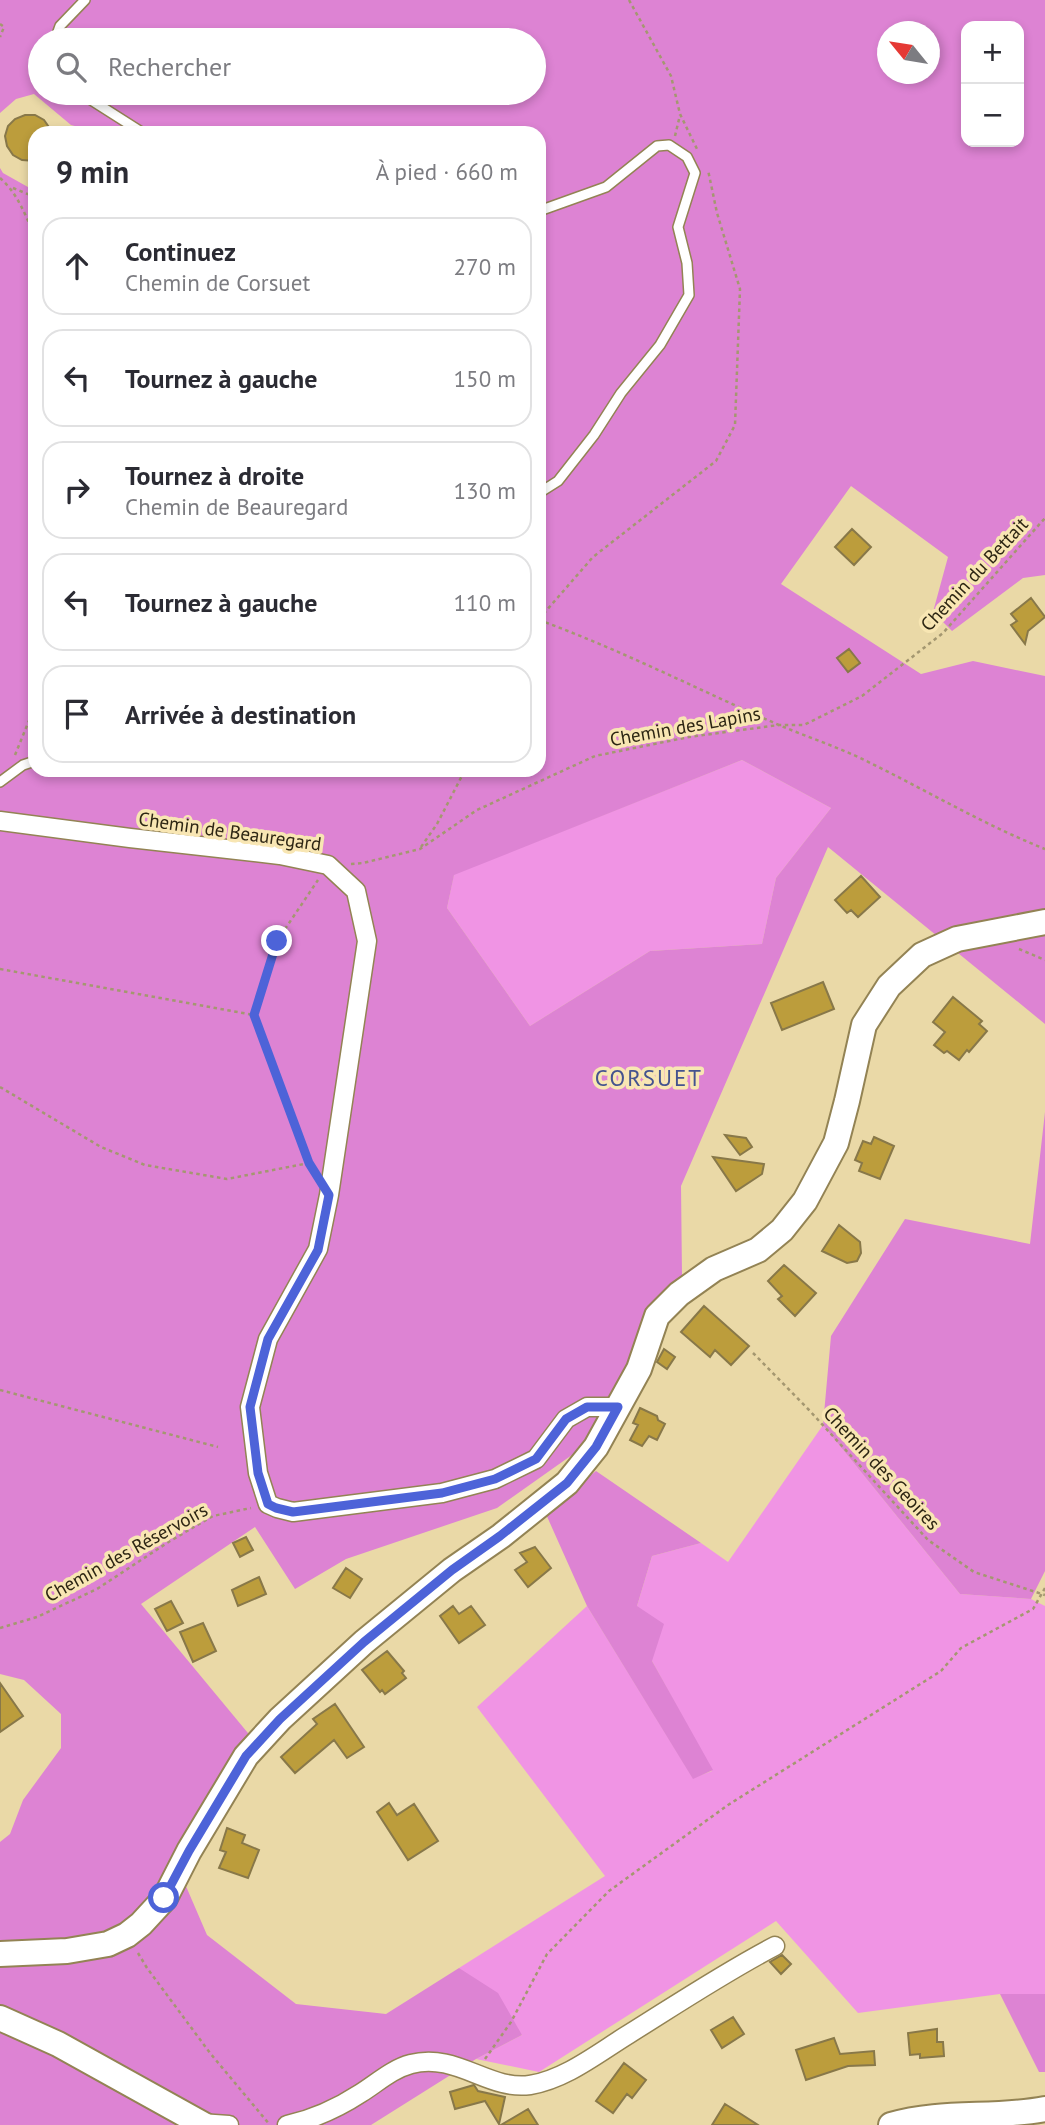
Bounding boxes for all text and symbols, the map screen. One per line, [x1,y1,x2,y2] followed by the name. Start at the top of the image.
[877,21,940,84] north arrow
[961,21,1024,147] map controls
[961,21,1024,84] button: +
[28,28,546,105] search box
[52,48,90,86] icon: search
[108,50,231,83] text: Rechercher
[961,84,1024,147] button: −
[56,152,129,191] text: 9 min
[376,157,518,186] text: À pied · 660 m
[125,235,236,268] text: Continuez
[58,247,96,285] icon: ahead
[454,252,516,281] text: 270 m
[125,268,310,297] text: Chemin de Corsuet
[58,359,96,397] icon: left
[125,362,317,395] text: Tournez à gauche
[454,364,516,393] text: 150 m
[125,459,304,492] text: Tournez à droite
[58,471,96,509] icon: right
[454,476,516,505] text: 130 m
[125,492,348,521] text: Chemin de Beauregard
[915,512,1033,636] street label: Chemin du Bettait
[58,583,96,621] icon: left
[125,586,317,619] text: Tournez à gauche
[454,588,516,617] text: 110 m
[58,695,96,733] icon: arrive
[125,698,356,731] text: Arrivée à destination
[608,701,762,751] street label: Chemin des Lapins
[137,806,323,856] street label: Chemin de Beauregard
[261,925,292,956] route end
[595,1063,703,1092] district label: CORSUET
[819,1401,945,1535] street label: Chemin des Geoires
[40,1497,212,1607] street label: Chemin des Réservoirs
[148,1882,179,1913] route start

